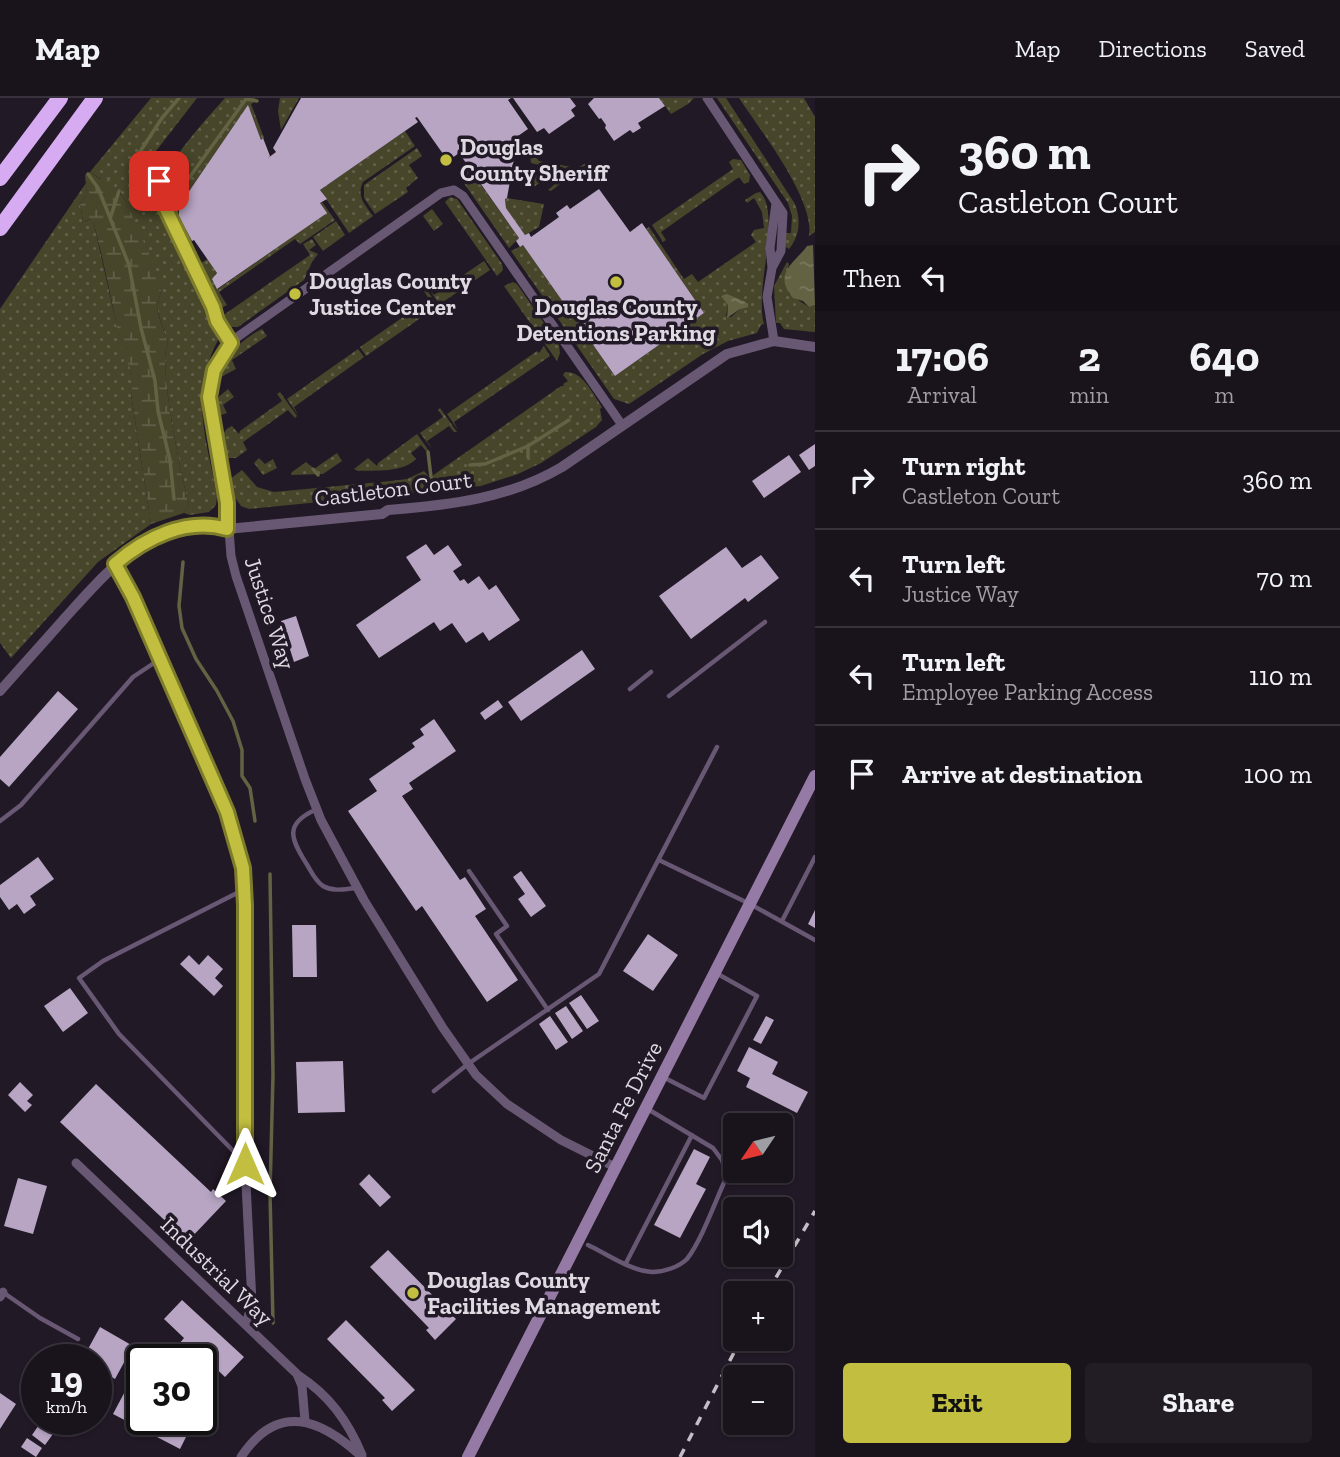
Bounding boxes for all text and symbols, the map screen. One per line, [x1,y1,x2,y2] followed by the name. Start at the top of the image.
[35,29,100,68] text: Map
[1015,34,1061,63] text: Map
[1099,34,1207,63] text: Directions
[1245,34,1305,63] text: Saved
[958,123,1091,182] text: 360 m
[843,126,934,217] icon: right
[460,133,610,187] place label: Douglas County Sheriff
[129,151,189,211] pin
[438,152,454,168] marker: Douglas County Sheriff
[140,162,178,200] icon: arrive
[958,183,1178,221] text: Castleton Court
[915,259,953,297] icon: left
[843,262,901,294] text: Then
[309,267,473,321] place label: Douglas County Justice Center
[608,274,624,290] marker: Douglas County Detentions Parking
[287,286,303,302] marker: Douglas County Justice Center
[516,293,716,347] place label: Douglas County Detentions Parking
[895,331,989,382] text: 17:06
[1078,331,1100,382] text: 2
[1189,331,1260,382] text: 640
[908,381,977,409] text: Arrival
[1069,381,1109,409] text: min
[1215,381,1234,409] text: m
[902,450,1025,482] text: Turn right
[843,461,881,499] icon: right
[1242,464,1312,496] text: 360 m
[313,465,474,513] street label: Castleton Court
[902,482,1060,510] text: Castleton Court
[902,548,1005,580] text: Turn left
[239,553,301,673] street label: Justice Way
[843,559,881,597] icon: left
[1256,562,1312,594] text: 70 m
[902,580,1019,608] text: Justice Way
[902,646,1005,678] text: Turn left
[843,657,881,695] icon: left
[1249,660,1312,692] text: 110 m
[902,678,1153,706] text: Employee Parking Access
[843,755,881,793] icon: arrive
[902,758,1142,790] text: Arrive at destination
[1244,758,1312,790] text: 100 m
[578,1037,668,1177] street label: Santa Fe Drive
[723,1113,793,1183] north arrow
[723,1113,793,1435] map controls
[208,1127,282,1201] position arrow
[723,1197,793,1267] button: sound
[155,1210,279,1332] street label: Industrial Way
[427,1266,661,1320] place label: Douglas County Facilities Management
[723,1281,793,1351] button: +
[405,1285,421,1301] marker: Douglas County Facilities Management
[126,1344,217,1435] speed limit sign: 30
[50,1359,83,1401] text: 19
[843,1363,1071,1443] button: Exit
[1085,1363,1312,1443] button: Share
[723,1365,793,1435] button: −
[46,1396,87,1418] text: km/h

